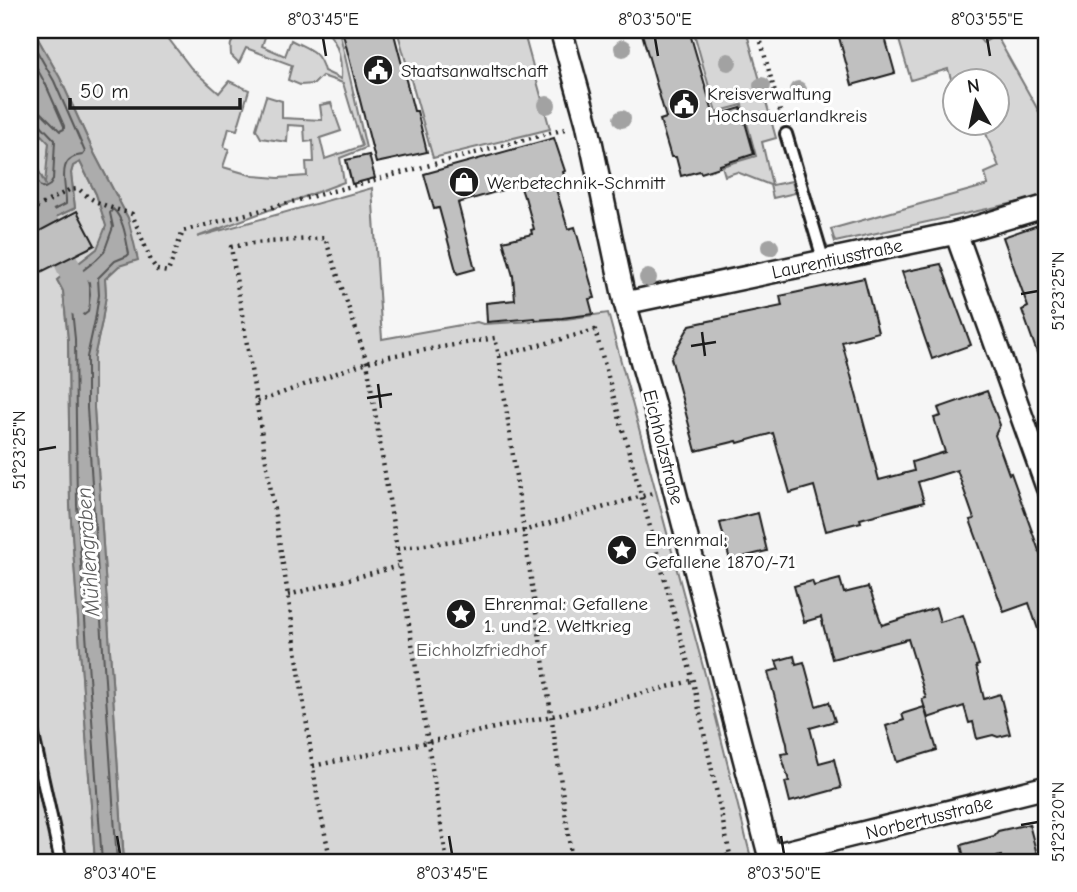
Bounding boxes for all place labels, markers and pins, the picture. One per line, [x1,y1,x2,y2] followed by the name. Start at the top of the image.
[361,53,395,87] public building icon: Staatsanwaltschaft
[401,60,548,82] place label: Staatsanwaltschaft
[707,83,867,127] place label: Kreisverwaltung Hochsauerlandkreis
[667,87,701,121] public building icon: Kreisverwaltung Hochsauerlandkreis
[447,165,481,199] shop icon: Werbetechnik-Schmitt
[487,172,666,194] place label: Werbetechnik-Schmitt
[645,529,796,573] place label: Ehrenmal: Gefallene 1870/-71
[605,533,639,567] place icon: Ehrenmal: Gefallene 1870/-71
[484,593,648,637] place label: Ehrenmal: Gefallene 1. und 2. Weltkrieg
[444,597,478,631] place icon: Ehrenmal: Gefallene 1. und 2. Weltkrieg

